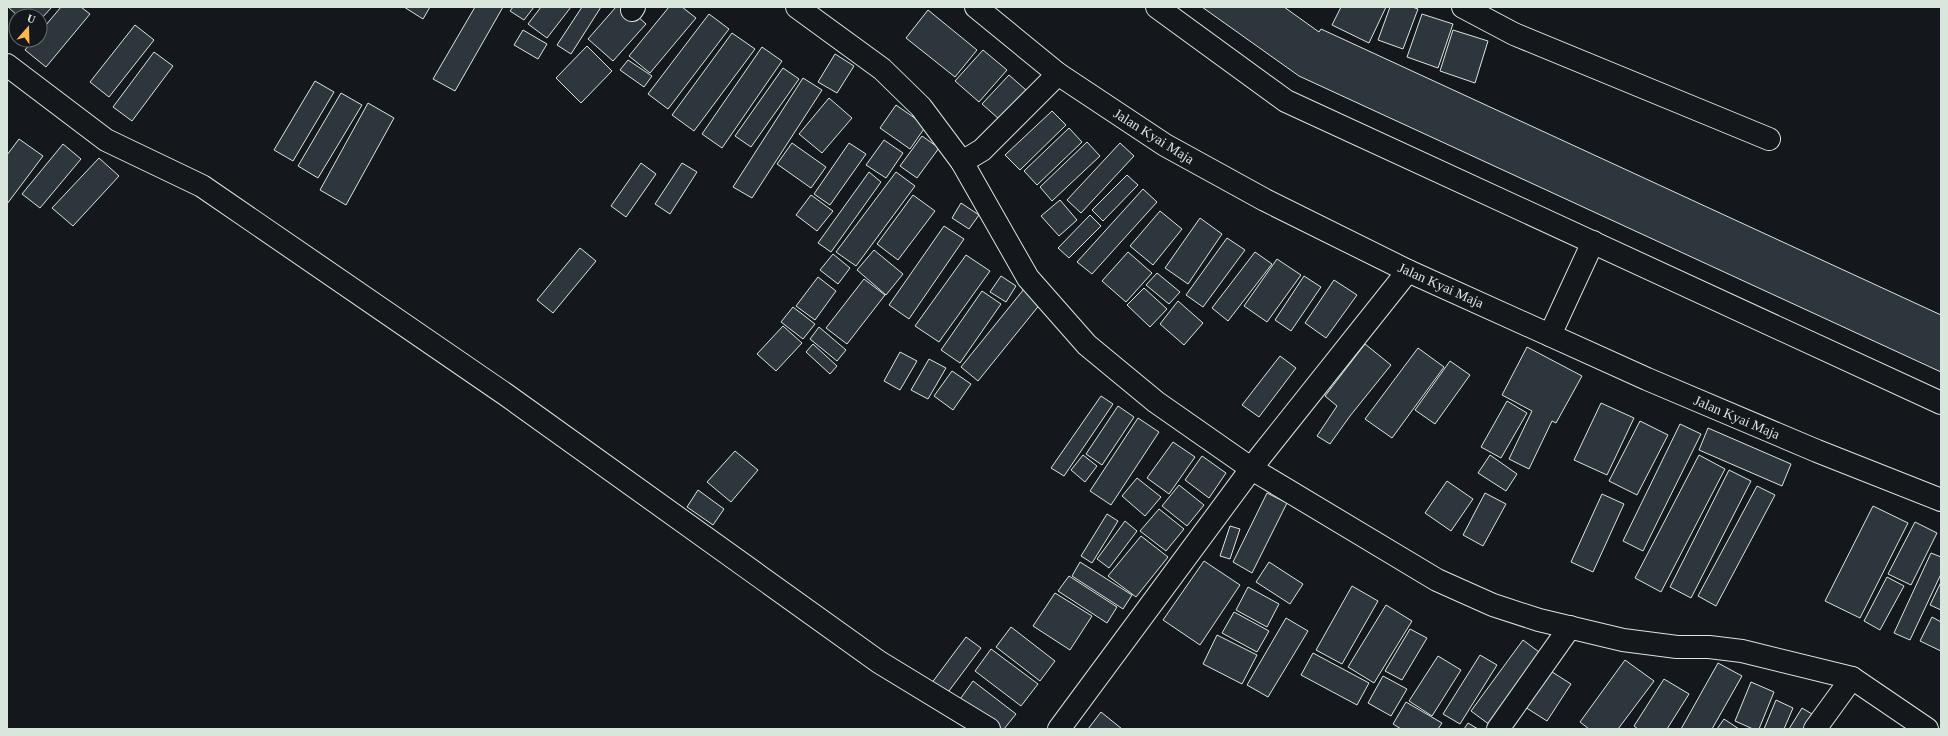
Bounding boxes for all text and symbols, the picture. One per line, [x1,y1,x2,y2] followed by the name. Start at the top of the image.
[8,8,48,48] north arrow
[26,12,37,26] text: U
[1111,106,1197,168] street label: Jalan Kyai Maja
[1396,260,1486,311] street label: Jalan Kyai Maja
[1692,393,1783,443] street label: Jalan Kyai Maja

